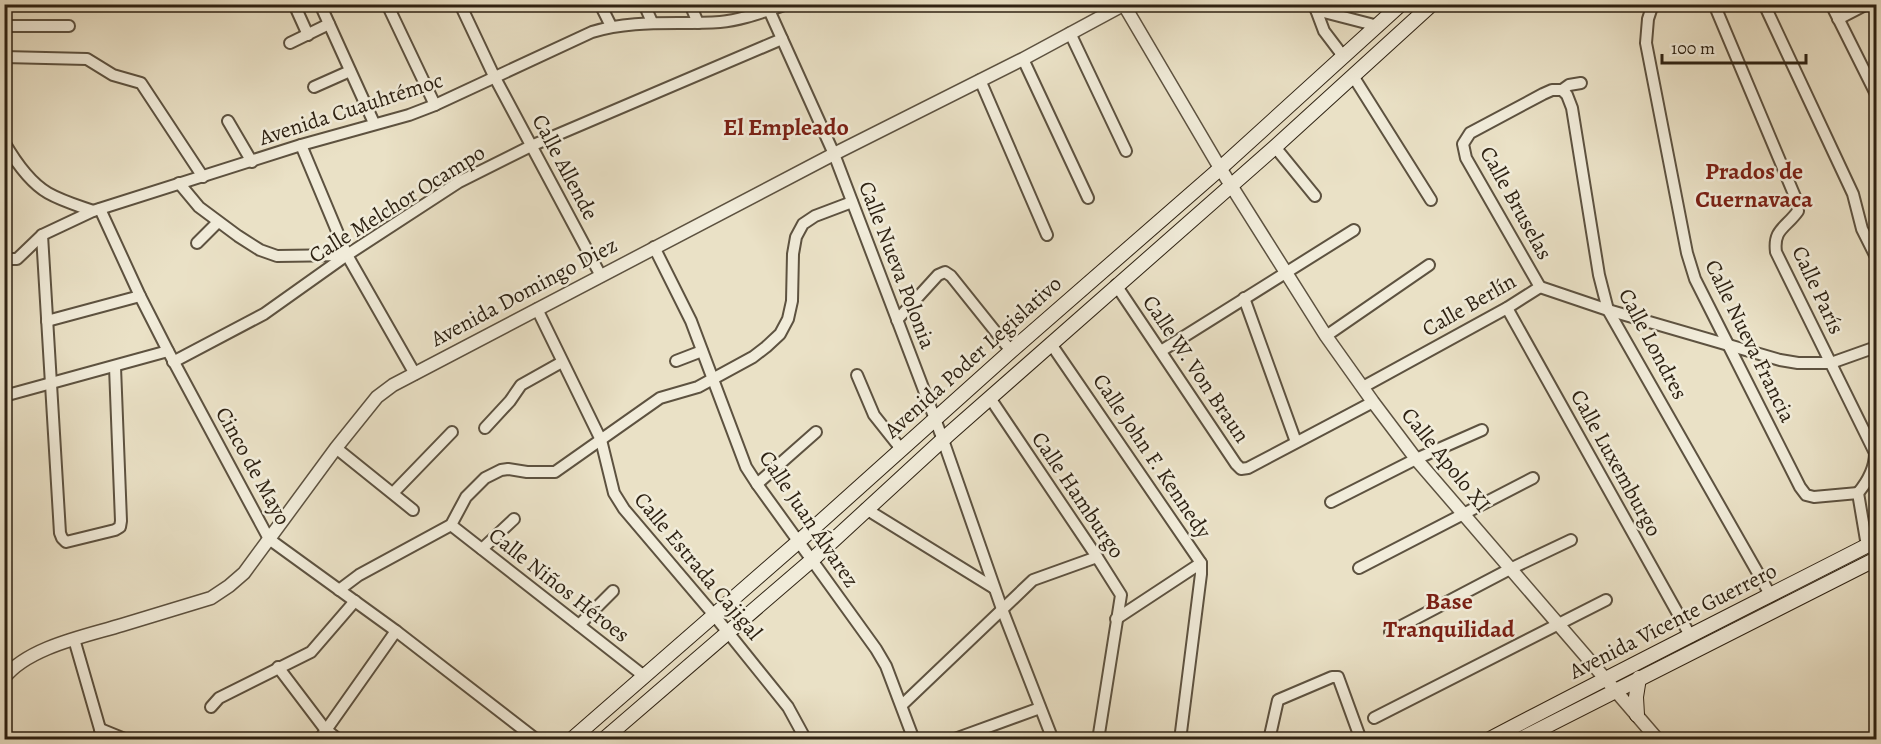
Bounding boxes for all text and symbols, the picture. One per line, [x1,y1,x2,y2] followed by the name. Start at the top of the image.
[1662,27,1806,65] scale bar
[1671,36,1715,60] text: 100 m
[254,65,447,153] street label: Avenida Cuauhtémoc
[525,109,605,225] street label: Calle Allende
[723,111,849,143] district label: El Empleado
[303,138,491,270] street label: Calle Melchor Ocampo
[1472,141,1560,265] street label: Calle Bruselas
[1695,155,1813,215] district label: Prados de Cuernavaca
[851,177,943,354] street label: Calle Nueva Polonia
[425,230,623,354] street label: Avenida Domingo Diez
[1784,241,1852,339] street label: Calle París
[1698,255,1803,428] street label: Calle Nueva Francia
[1417,266,1521,344] street label: Calle Berlín
[877,269,1068,446] street label: Avenida Poder Legislativo
[1611,283,1695,405] street label: Calle Londres
[1135,289,1257,449] street label: Calle W. Von Braun
[1086,368,1218,545] street label: Calle John F. Kennedy
[1563,384,1669,542] street label: Calle Luxemburgo
[1394,401,1498,519] street label: Calle Apolo XI
[208,402,298,530] street label: Cinco de Mayo
[1024,426,1132,564] street label: Calle Hamburgo
[752,444,866,594] street label: Calle Juan Álvarez
[627,485,769,647] street label: Calle Estrada Cajigal
[482,520,636,650] street label: Calle Niños Héroes
[1563,556,1782,687] street label: Avenida Vicente Guerrero
[1383,585,1515,645] district label: Base Tranquilidad

